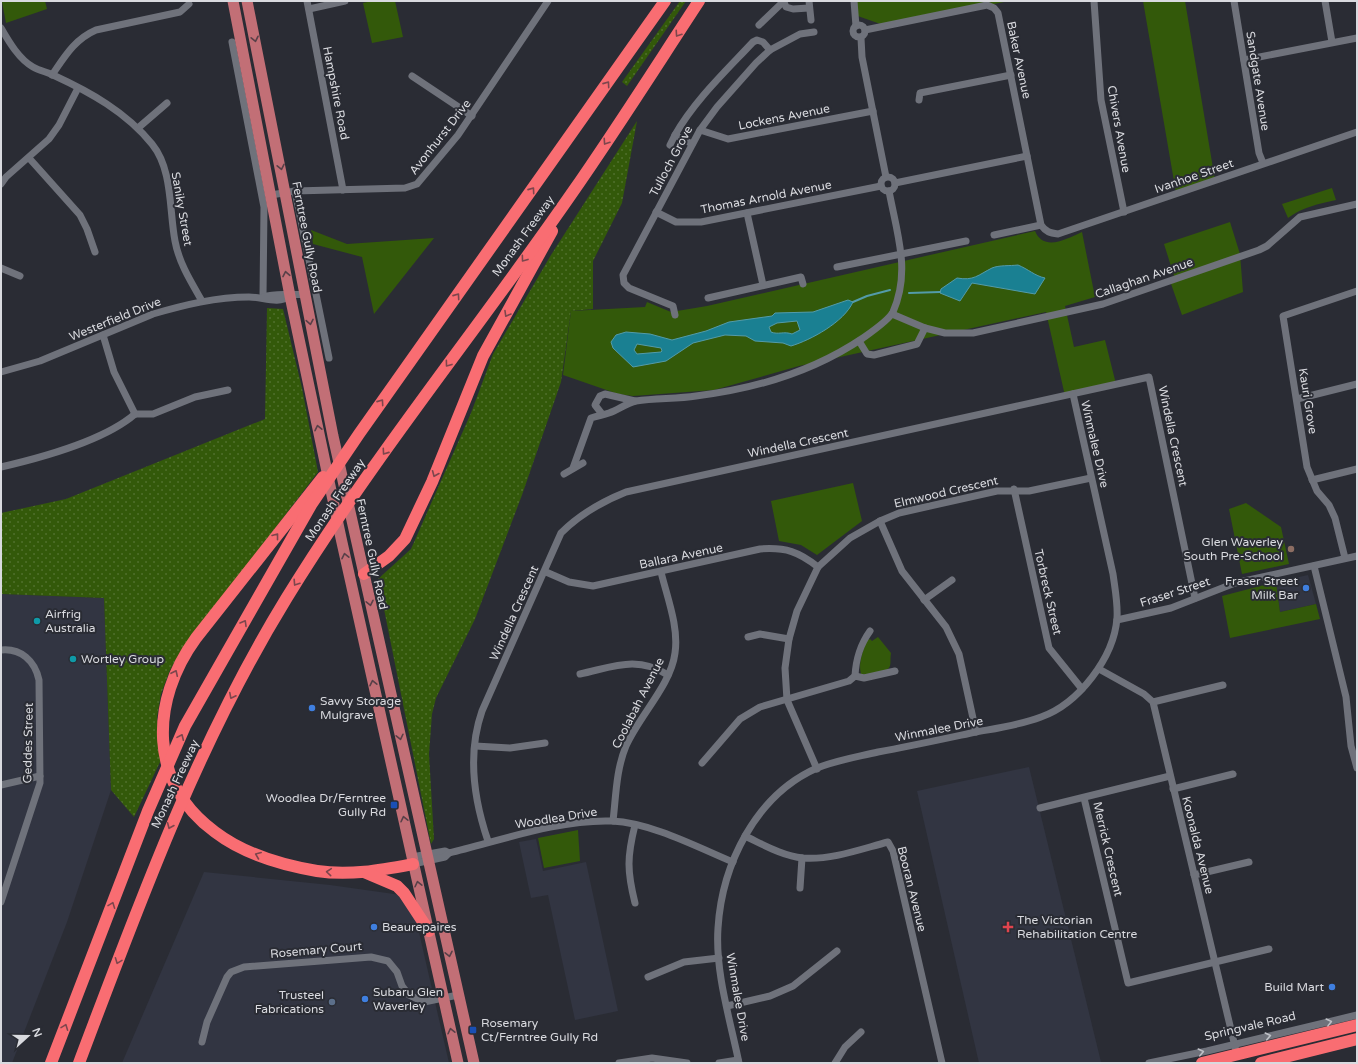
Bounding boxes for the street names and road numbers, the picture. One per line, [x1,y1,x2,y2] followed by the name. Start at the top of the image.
[1004,20,1034,100] street label: Baker Avenue
[1243,30,1273,132] street label: Sandgate Avenue
[320,45,352,141] street label: Hampshire Road
[1104,84,1134,174] street label: Chivers Avenue
[406,96,474,177] street label: Avonhurst Drive
[737,101,831,133] street label: Lockens Avenue
[647,123,696,199] street label: Tulloch Grove
[1153,156,1236,196] street label: Ivanhoe Street
[169,171,195,247] street label: Saniky Street
[699,177,833,217] street label: Thomas Arnold Avenue
[289,180,325,294] street label: Ferntree Gully Road
[489,192,557,279] street label: Monash Freeway
[1093,255,1195,301] street label: Callaghan Avenue
[67,294,163,344] street label: Westerfield Drive
[1296,367,1320,435] street label: Kauri Grove
[1155,384,1191,488] street label: Windella Crescent
[1078,399,1112,489] street label: Winmalee Drive
[746,425,850,461] street label: Windella Crescent
[302,456,368,544] street label: Monash Freeway
[893,473,1000,511] street label: Elmwood Crescent
[353,497,391,611] street label: Ferntree Gully Road
[638,540,724,572] street label: Ballara Avenue
[1031,548,1065,637] street label: Torbreck Street
[487,563,541,663] street label: Windella Crescent
[1138,574,1212,610] street label: Fraser Street
[609,655,667,751] street label: Coolabah Avenue
[20,702,36,784] street label: Geddes Street
[894,714,984,744] street label: Winmalee Drive
[148,737,202,831] street label: Monash Freeway
[1179,795,1217,895] street label: Koonalda Avenue
[1090,800,1126,898] street label: Merrick Crescent
[514,805,598,831] street label: Woodlea Drive
[895,845,929,933] street label: Booran Avenue
[269,939,363,961] street label: Rosemary Court
[723,952,753,1042] street label: Winmalee Drive
[1203,1009,1297,1043] street label: Springvale Road

